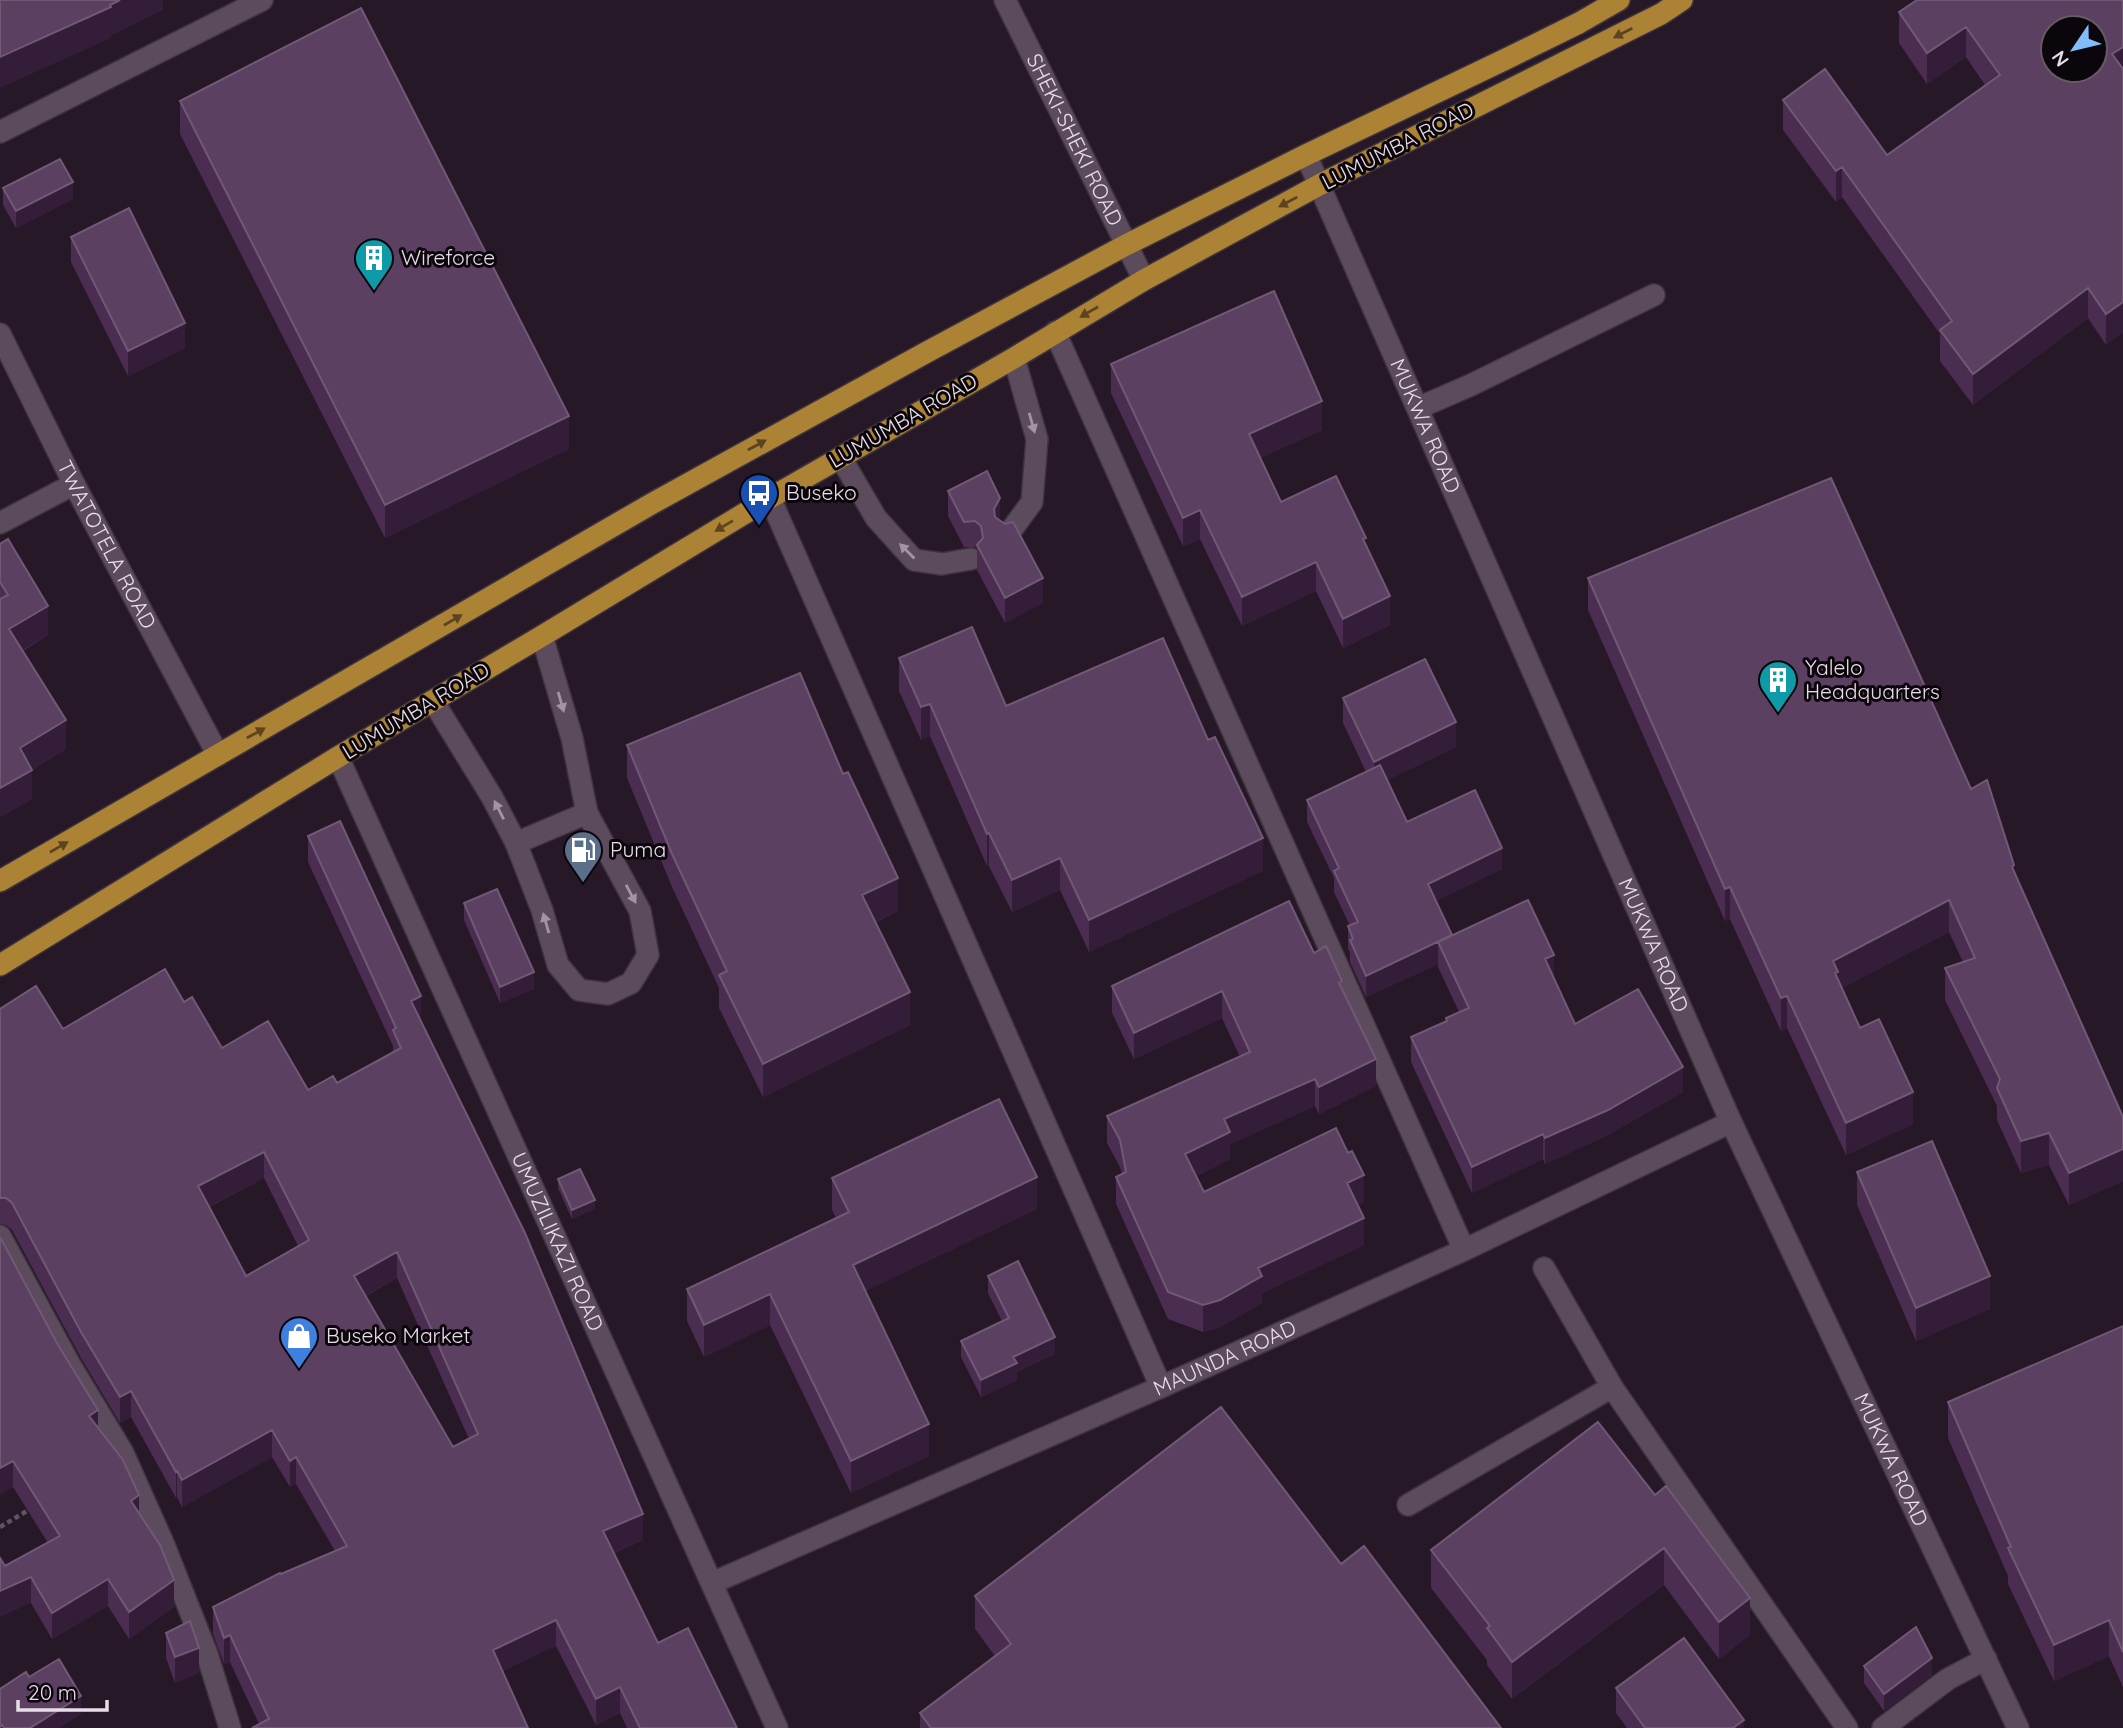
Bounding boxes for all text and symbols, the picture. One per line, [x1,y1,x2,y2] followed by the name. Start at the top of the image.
[2039,14,2109,84] north arrow
[1612,27,1632,39] one-way arrow
[2046,46,2074,71] text: N
[1022,49,1129,230] street label: SHEKI-SHEKI ROAD
[1317,96,1478,195] street label: LUMUMBA ROAD
[1278,196,1298,208] one-way arrow
[353,237,395,292] building icon: Wireforce
[401,244,495,270] place label: Wireforce
[1079,306,1099,318] one-way arrow
[1385,354,1467,497] street label: MUKWA ROAD
[824,367,981,473] street label: LUMUMBA ROAD
[1028,413,1038,434] one-way arrow
[747,439,766,451] one-way arrow
[52,456,162,633] street label: TWATOTELA ROAD
[738,472,780,527] bus stop icon: Buseko
[786,479,857,505] place label: Buseko
[714,520,733,533] one-way arrow
[899,543,915,559] one-way arrow
[443,614,463,626] one-way arrow
[1805,654,1940,704] place label: Yalelo Headquarters
[337,656,494,764] street label: LUMUMBA ROAD
[1757,659,1799,714] building icon: Yalelo Headquarters
[557,692,567,713] one-way arrow
[246,727,266,739] one-way arrow
[494,800,506,820] one-way arrow
[562,829,604,884] fuel station icon: Puma
[610,836,666,862] place label: Puma
[49,841,69,853] one-way arrow
[1613,873,1695,1016] street label: MUKWA ROAD
[625,884,637,904] one-way arrow
[540,912,551,934] one-way arrow
[506,1148,610,1335] street label: UMUZILIKAZI ROAD
[1149,1314,1300,1401] street label: MAUNDA ROAD
[278,1315,320,1370] shop icon: Buseko Market
[326,1322,470,1348] place label: Buseko Market
[1849,1389,1934,1530] street label: MUKWA ROAD
[18,1668,107,1712] scale bar
[28,1679,77,1705] text: 20 m

